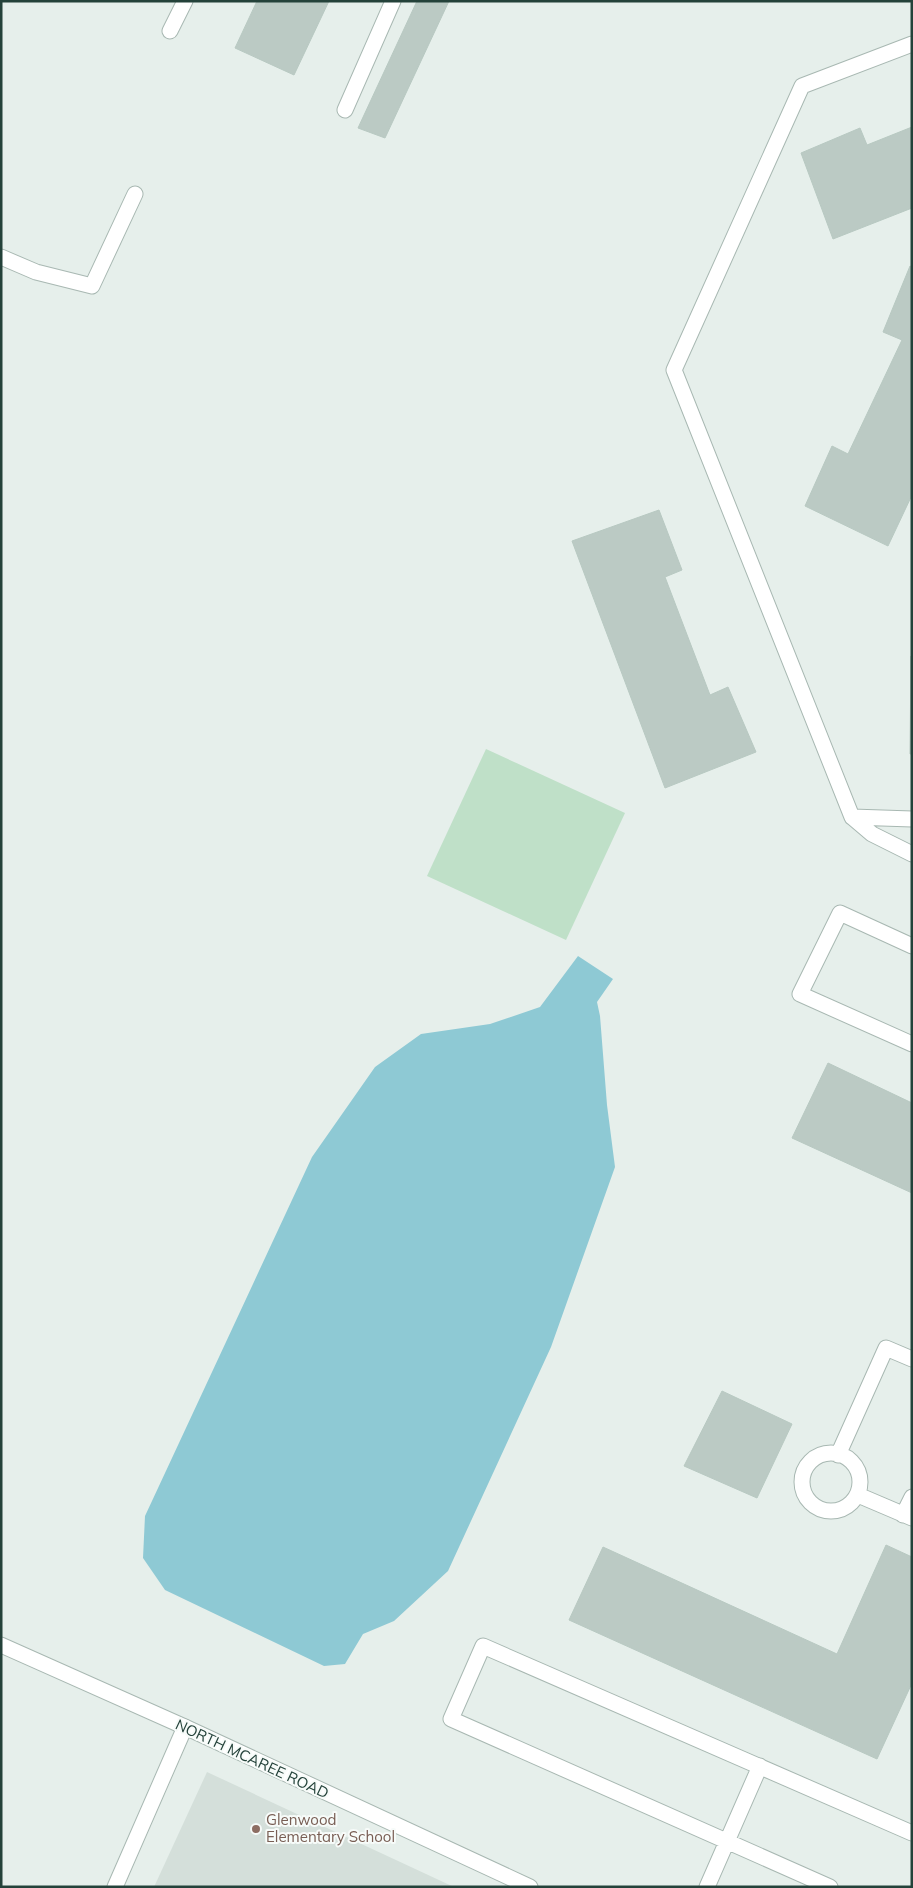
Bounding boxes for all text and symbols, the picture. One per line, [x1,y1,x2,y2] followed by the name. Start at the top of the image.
[172,1715,332,1802] street label: NORTH MCAREE ROAD
[266,1810,395,1846] place label: Glenwood Elementary School
[250,1823,262,1835] marker: Glenwood Elementary School

